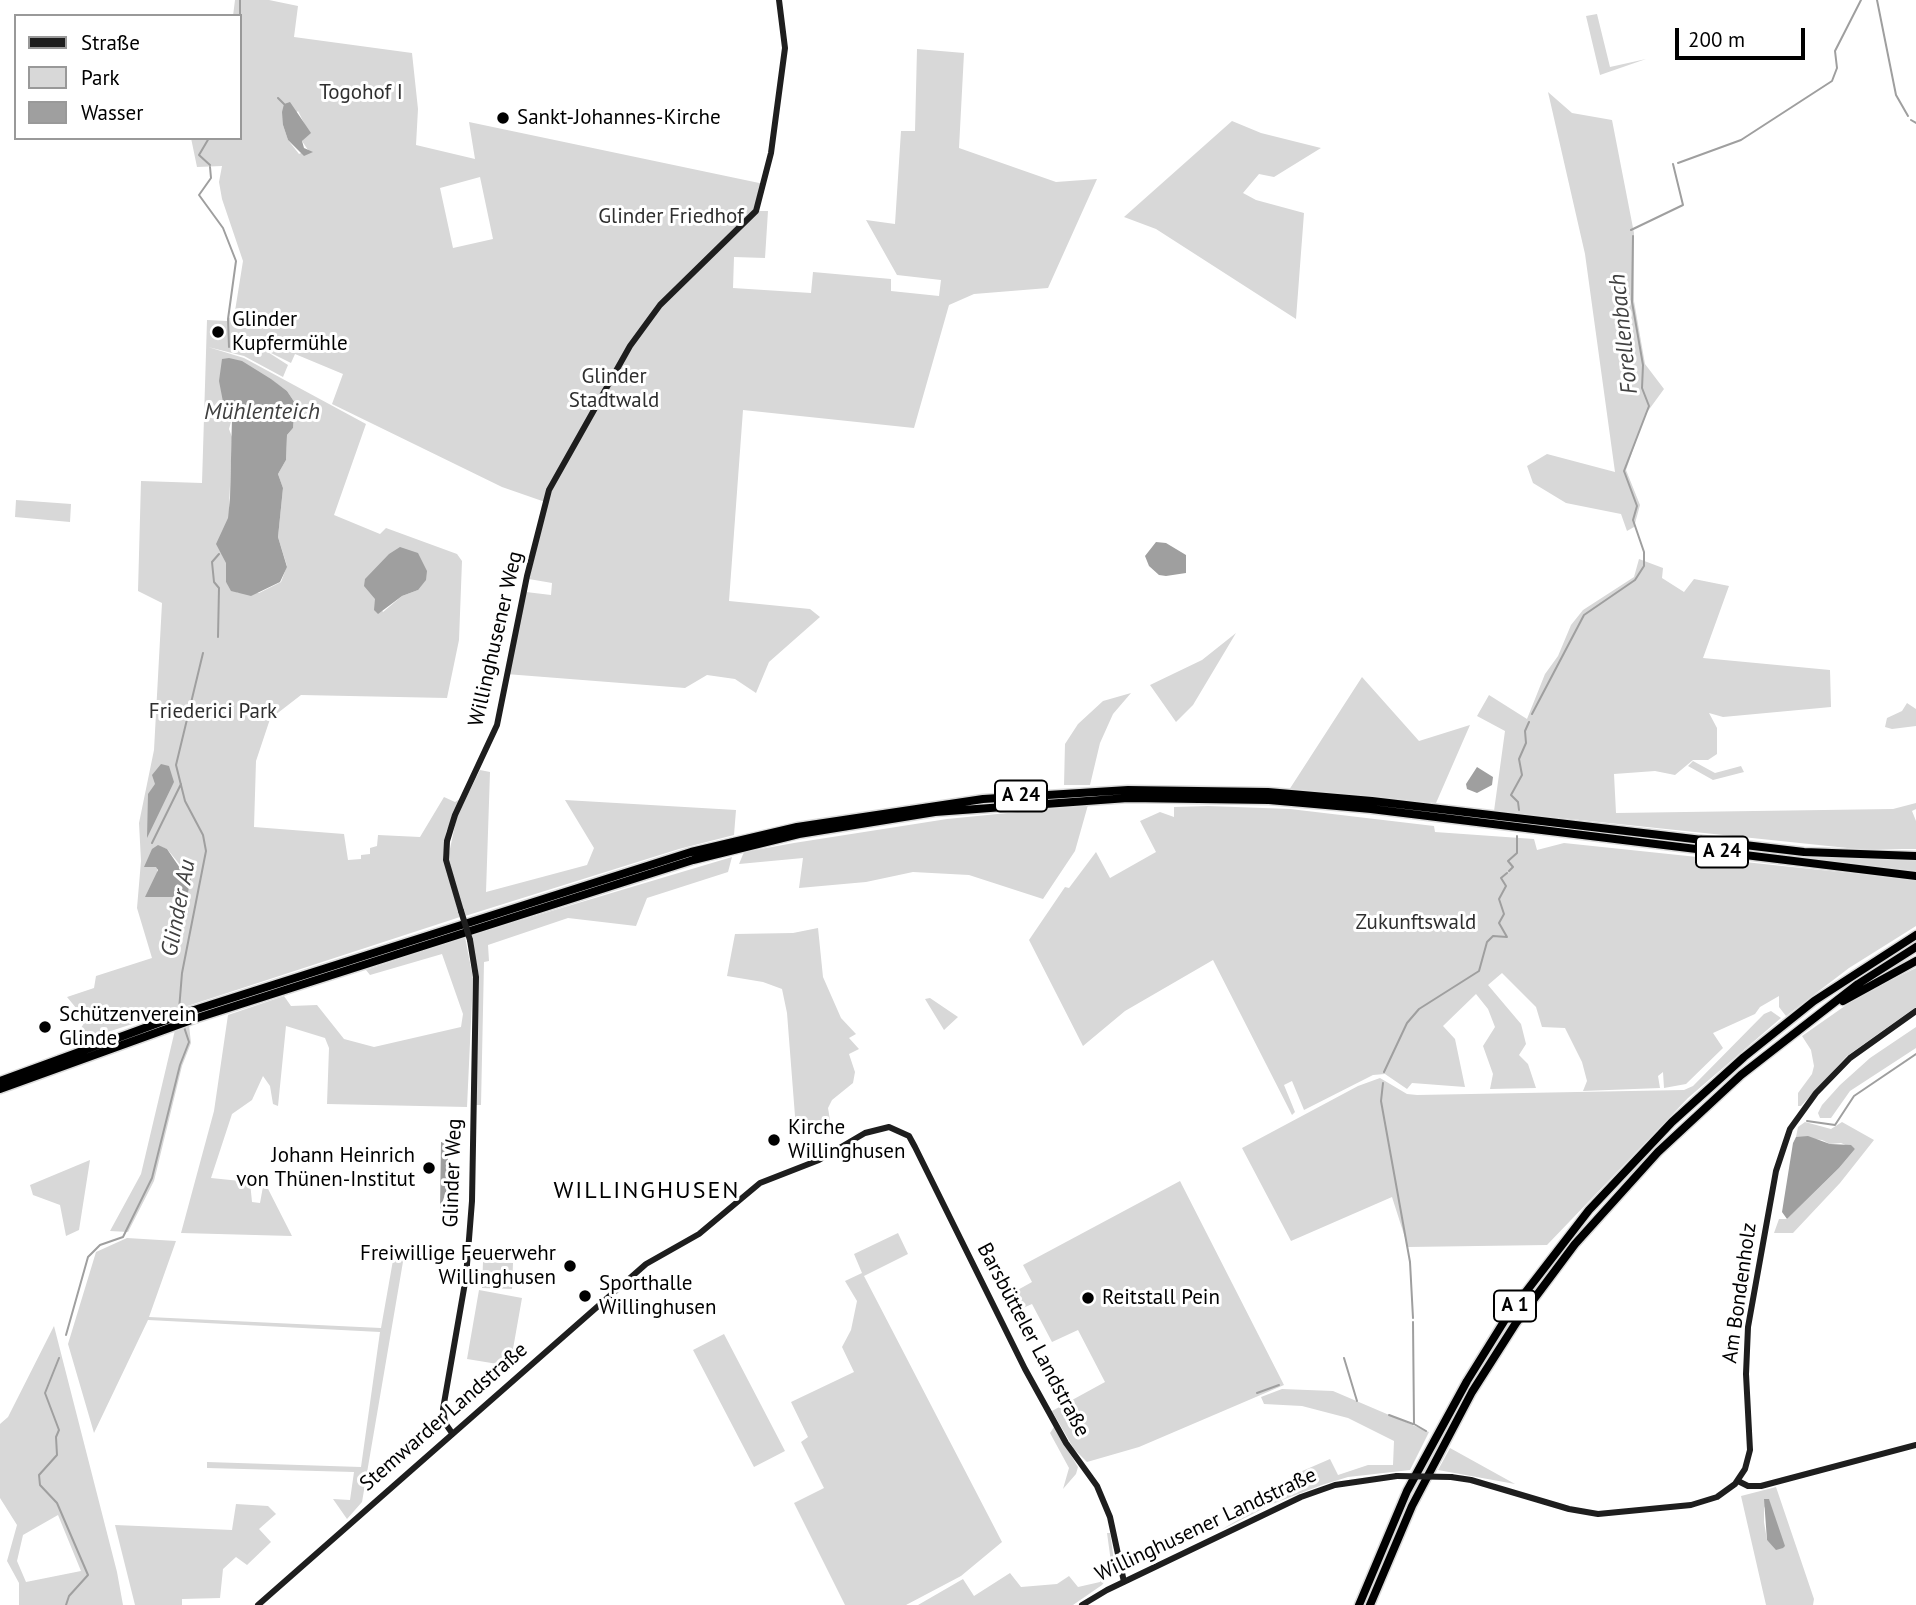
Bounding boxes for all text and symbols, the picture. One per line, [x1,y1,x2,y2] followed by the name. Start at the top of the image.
[14,14,242,140] legend
[1678,14,1808,58] scale bar
[1688,26,1745,53] text: 200 m
[81,29,140,56] text: Straße
[81,64,120,91] text: Park
[319,80,403,106] park label: Togohof I
[81,99,143,126] text: Wasser
[517,105,721,131] place label: Sankt-Johannes-Kirche
[495,110,511,126] marker: Sankt-Johannes-Kirche
[598,204,744,230] park label: Glinder Friedhof
[1604,272,1644,396] water label: Forellenbach
[232,307,348,357] place label: Glinder Kupfermühle
[210,324,226,340] marker: Glinder Kupfermühle
[569,364,659,414] park label: Glinder Stadtwald
[204,398,320,426] water label: Mühlenteich
[464,549,528,729] street label: Willinghusener Weg
[149,699,277,725] park label: Friederici Park
[995,780,1047,811] road number: A 24
[1696,836,1748,867] road number: A 24
[156,857,202,959] water label: Glinder Au
[1356,910,1476,936] park label: Zukunftswald
[59,1002,196,1052] place label: Schützenverein Glinde
[37,1019,53,1035] marker: Schützenverein Glinde
[788,1115,905,1165] place label: Kirche Willinghusen
[439,1118,467,1228] street label: Glinder Weg
[766,1132,782,1148] marker: Kirche Willinghusen
[236,1143,415,1193] place label: Johann Heinrich von Thünen-Institut
[421,1160,437,1176] marker: Johann Heinrich von Thünen-Institut
[555,1177,739,1205] district label: WILLINGHUSEN
[1718,1221,1762,1365] street label: Am Bondenholz
[971,1239,1095,1441] street label: Barsbütteler Landstraße
[360,1241,556,1291] place label: Freiwillige Feuerwehr Willinghusen
[562,1258,578,1274] marker: Freiwillige Feuerwehr Willinghusen
[599,1271,716,1321] place label: Sporthalle Willinghusen
[1102,1285,1220,1311] place label: Reitstall Pein
[577,1288,593,1304] marker: Sporthalle Willinghusen
[1080,1290,1096,1306] marker: Reitstall Pein
[1494,1290,1536,1322] road number: A 1
[355,1337,533,1497] street label: Stemwarder Landstraße
[1091,1463,1321,1587] street label: Willinghusener Landstraße

